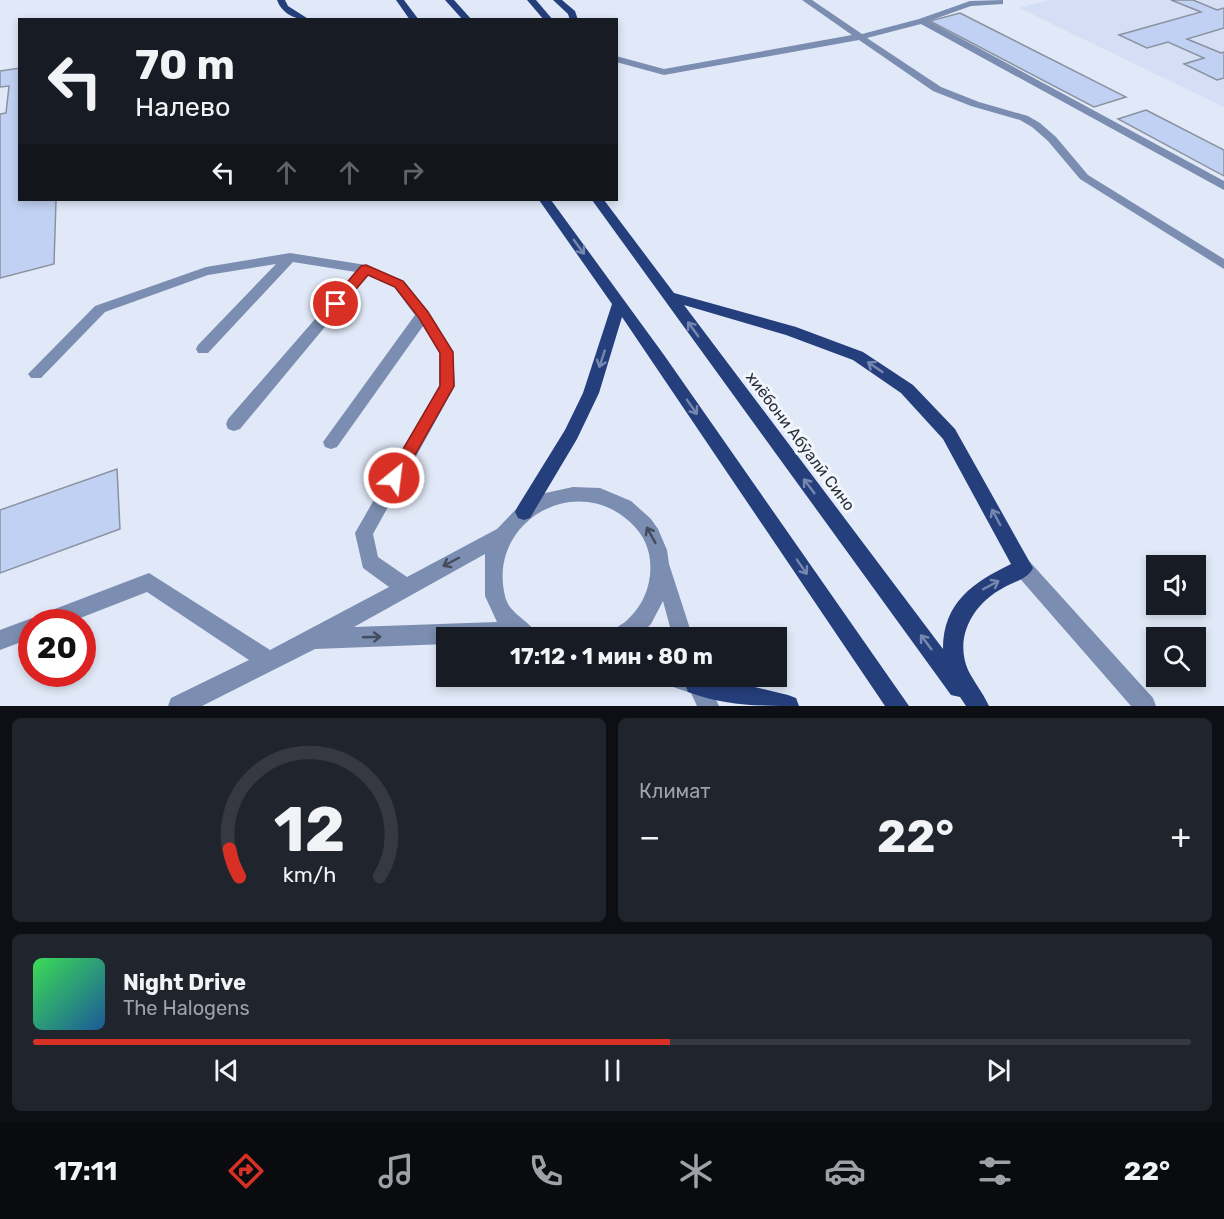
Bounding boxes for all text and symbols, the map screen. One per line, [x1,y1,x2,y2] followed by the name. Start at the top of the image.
[135,40,235,90] text: 70 m
[36,42,114,120] icon: left
[135,91,231,123] text: Налево
[207,156,240,189] icon: left
[270,156,303,189] icon: ahead
[333,156,366,189] icon: ahead
[396,156,429,189] icon: right
[573,239,585,255] one-way arrow
[310,278,361,329] pin
[319,287,352,320] icon: arrive
[687,322,699,338] one-way arrow
[596,349,607,368] one-way arrow
[867,361,884,373] one-way arrow
[742,368,859,515] street label: хиёбони Абӯалӣ Сино
[685,398,698,415] one-way arrow
[362,446,426,510] position arrow
[803,478,816,494] one-way arrow
[990,508,1001,526] one-way arrow
[644,527,656,544] one-way arrow
[1146,555,1206,687] map controls
[1146,555,1206,615] button: sound
[443,557,461,568] one-way arrow
[796,558,808,575] one-way arrow
[982,579,999,591] one-way arrow
[18,609,96,687] speed limit sign: 20
[1146,627,1206,687] button: search
[361,631,381,642] one-way arrow
[920,635,932,651] one-way arrow
[510,643,713,670] text: 17:12 · 1 мин · 80 m
[639,779,711,803] text: Климат
[273,793,345,867] text: 12
[877,810,954,863] text: 22°
[639,817,660,856] text: −
[1170,817,1191,856] text: +
[282,862,336,887] text: km/h
[123,969,246,996] text: Night Drive
[123,996,250,1020] text: The Halogens
[210,1054,243,1087] icon: previous
[596,1054,629,1087] icon: pause
[982,1054,1015,1087] icon: next
[225,1150,267,1192] icon: directions
[375,1150,417,1192] icon: music
[525,1150,567,1192] icon: phone
[675,1150,717,1192] icon: climate
[824,1150,866,1192] icon: car
[974,1150,1016,1192] icon: filters
[54,1155,118,1187] text: 17:11
[1124,1155,1170,1187] text: 22°

